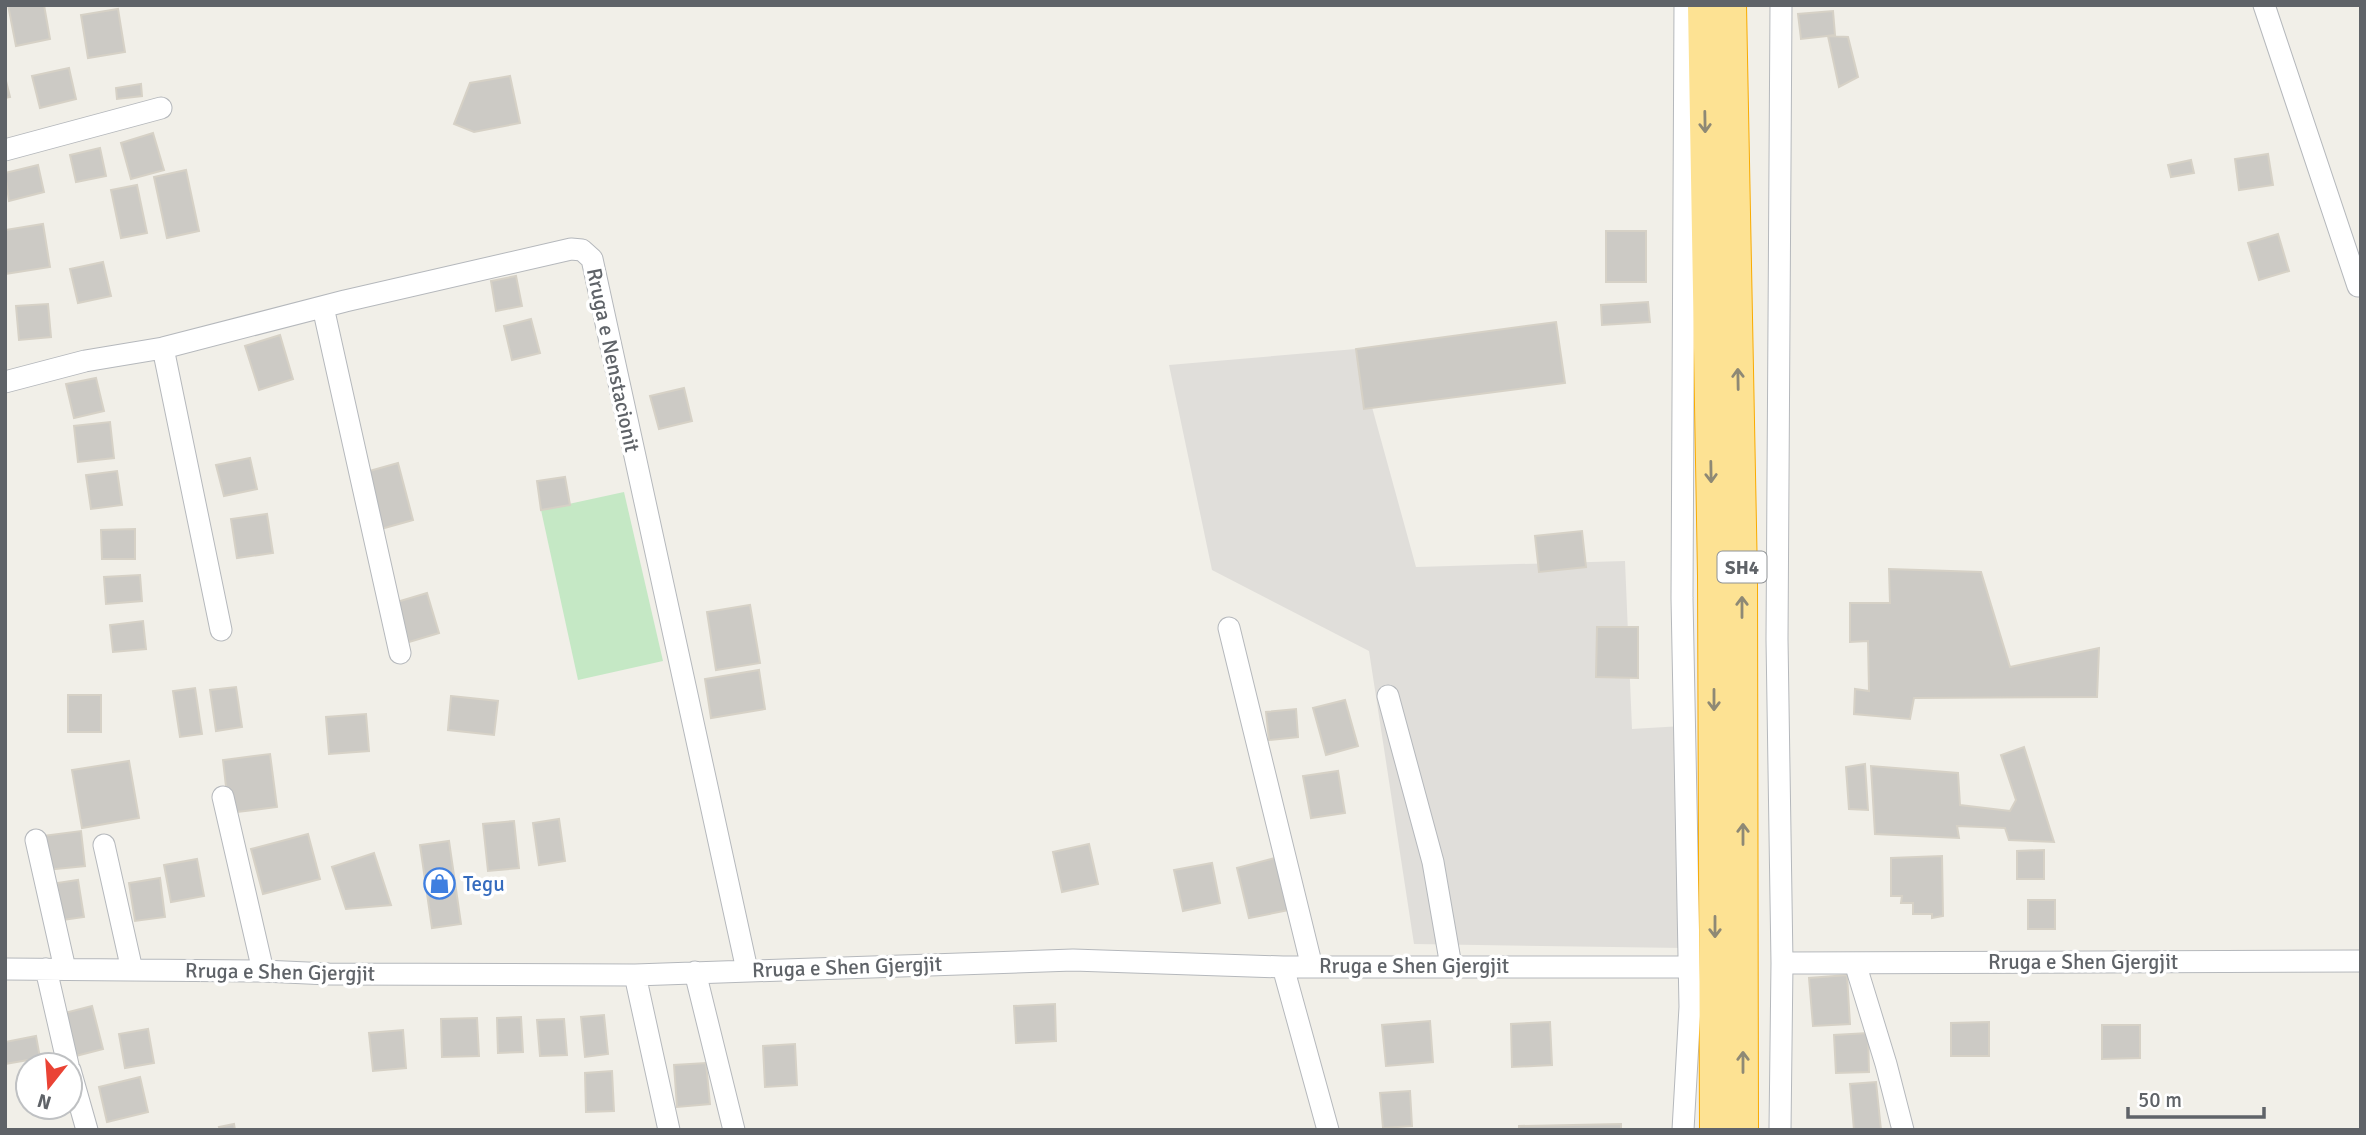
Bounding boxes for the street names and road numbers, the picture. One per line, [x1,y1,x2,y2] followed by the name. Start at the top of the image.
[581,265,645,455] street label: Rruga e Nenstacionit
[1718,552,1766,582] road number: SH4
[1988,949,2178,975] street label: Rruga e Shen Gjergjit
[752,951,942,983] street label: Rruga e Shen Gjergjit
[1319,953,1509,979] street label: Rruga e Shen Gjergjit
[185,957,375,987] street label: Rruga e Shen Gjergjit

